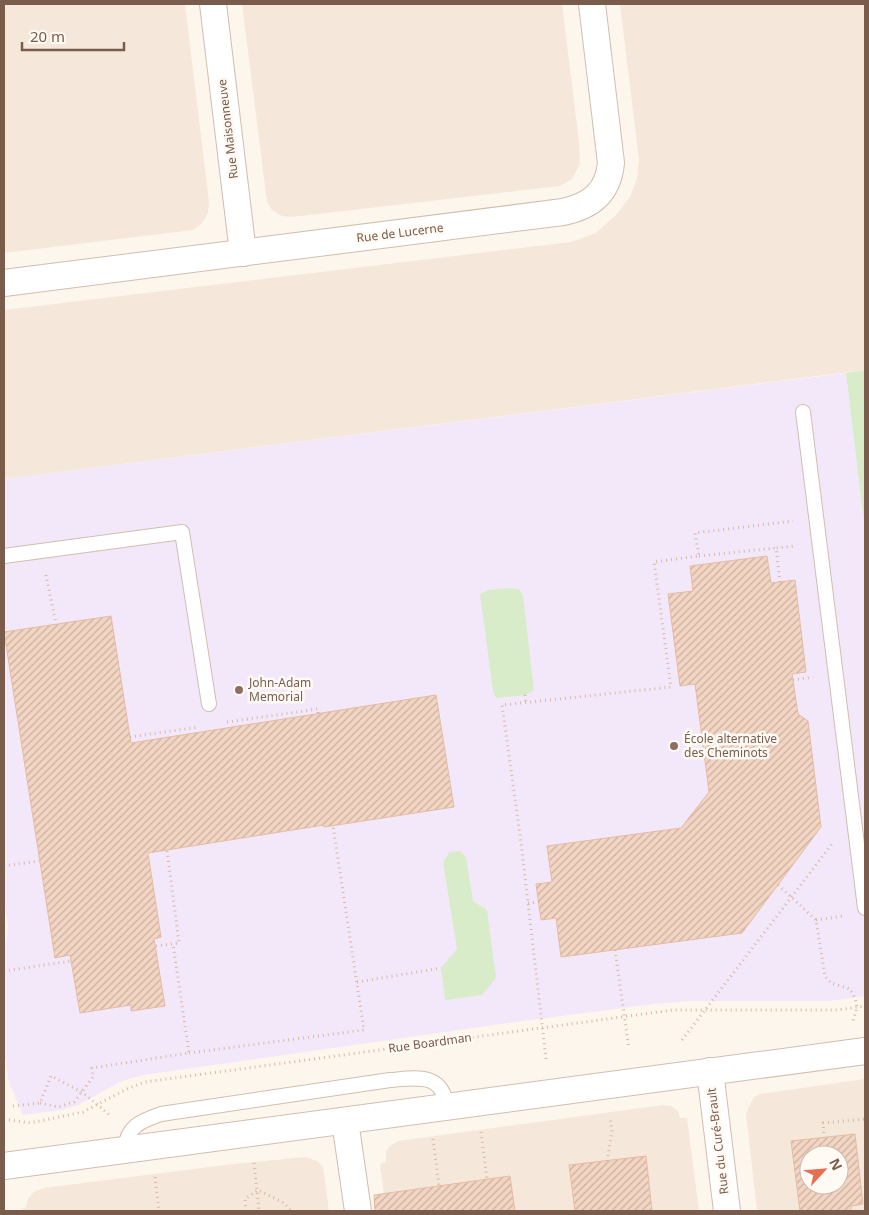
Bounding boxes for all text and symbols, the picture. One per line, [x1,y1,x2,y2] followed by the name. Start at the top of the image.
[22,20,125,52] scale bar
[30,26,65,46] text: 20 m
[213,78,242,180] street label: Rue Maisonneuve
[356,219,445,246] street label: Rue de Lucerne
[248,674,311,705] place label: John-Adam Memorial
[233,684,245,696] marker: John-Adam Memorial
[684,730,777,761] place label: École alternative des Cheminots
[668,740,680,752] marker: École alternative des Cheminots
[387,1028,473,1057] street label: Rue Boardman
[702,1086,732,1195] street label: Rue du Curé-Brault
[799,1145,849,1195] north arrow
[825,1155,847,1173] text: N

